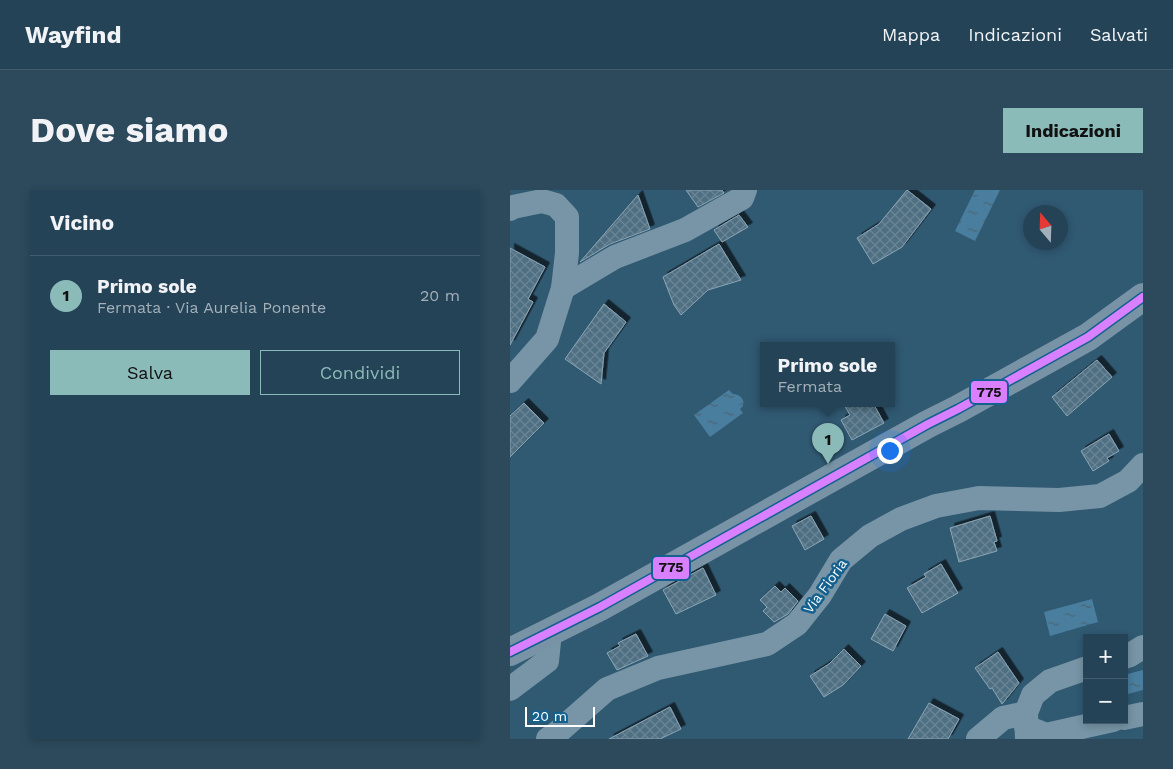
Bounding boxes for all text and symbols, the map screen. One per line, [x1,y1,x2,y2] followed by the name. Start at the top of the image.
[25,21,121,49] text: Wayfind
[882,24,940,45] text: Mappa
[968,24,1062,45] text: Indicazioni
[1090,24,1148,45] text: Salvati
[1003,108,1143,153] button: Indicazioni
[30,109,228,151] text: Dove siamo
[1023,205,1068,250] north arrow
[50,210,114,235] text: Vicino
[97,275,197,298] text: Primo sole
[63,286,69,305] text: 1
[420,286,460,305] text: 20 m
[97,298,326,317] text: Fermata · Via Aurelia Ponente
[760,342,895,407] popup
[50,350,250,395] button: Salva
[260,350,460,395] button: Condividi
[778,354,877,377] text: Primo sole
[778,377,842,396] text: Fermata
[970,380,1008,404] line badge: 775
[976,384,1002,400] text: 775
[812,423,844,464] pin: 1
[877,438,903,464] your location
[652,556,690,580] line badge: 775
[800,556,850,616] street label: Via Fioria
[658,559,684,575] text: 775
[1083,634,1128,724] map controls
[1083,634,1128,679] button: +
[1083,679,1128,724] button: −
[525,704,595,727] scale bar
[532,708,567,724] text: 20 m

